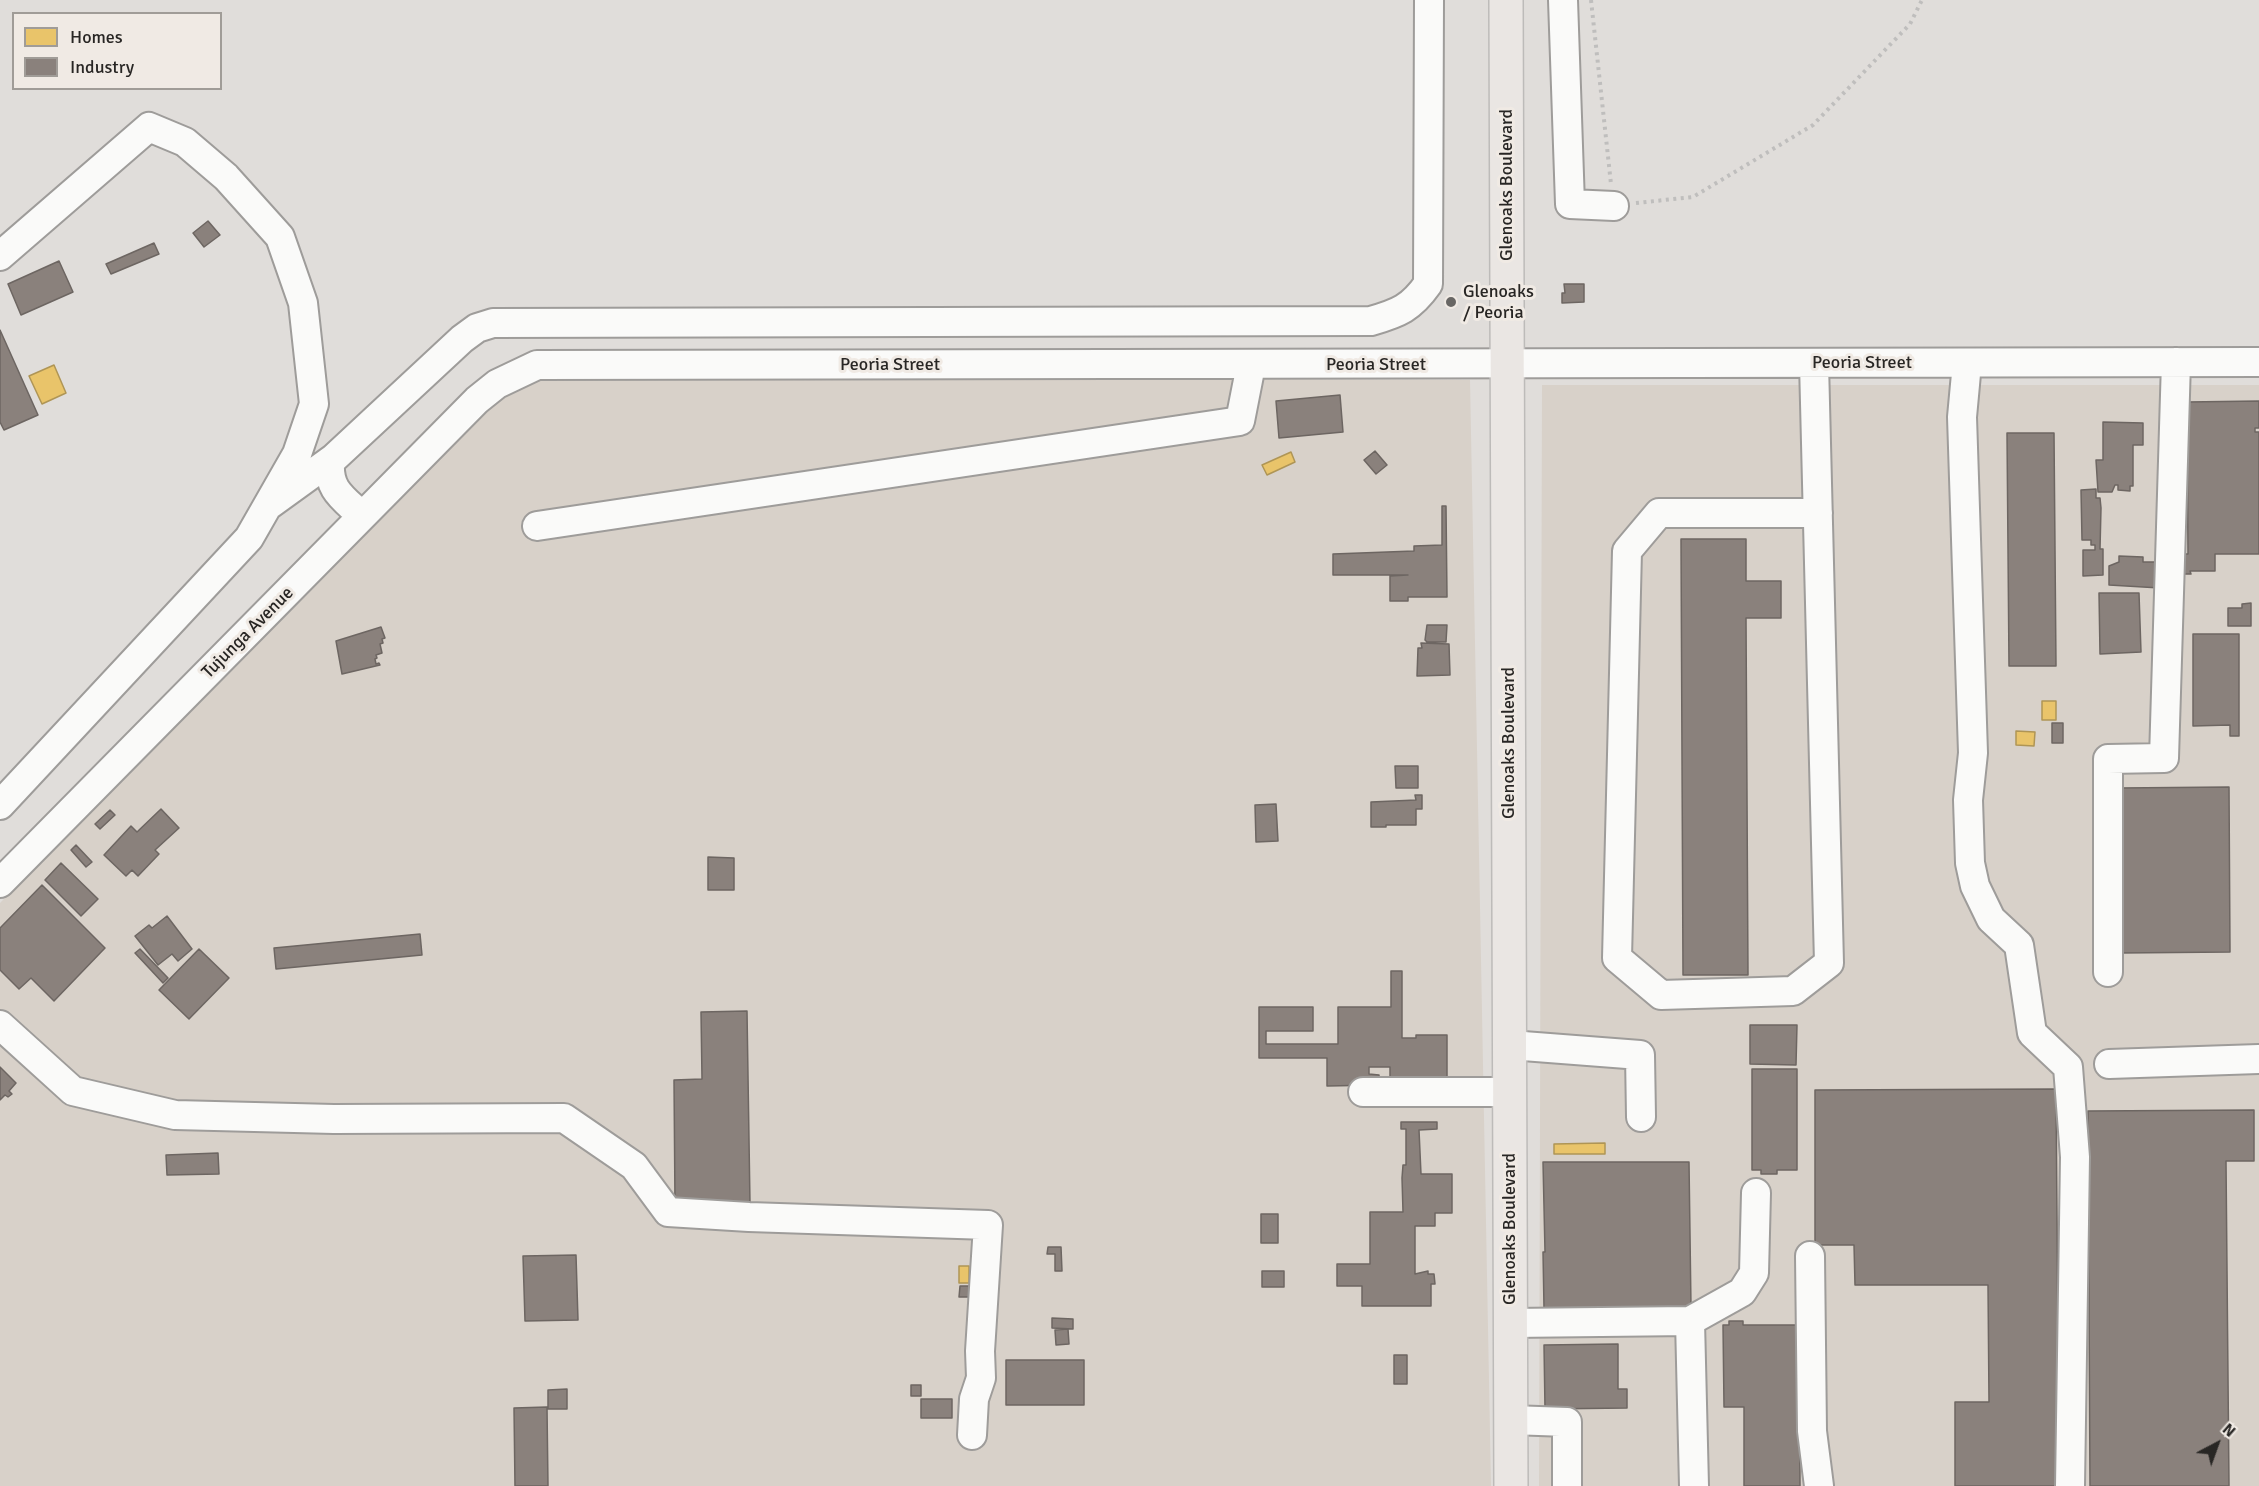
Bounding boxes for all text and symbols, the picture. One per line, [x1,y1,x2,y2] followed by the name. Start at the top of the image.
[12,12,222,90] legend
[70,26,123,48] text: Homes
[70,56,134,78] text: Industry
[1496,109,1518,261] street label: Glenoaks Boulevard
[1463,281,1534,324] place label: Glenoaks / Peoria
[1444,295,1458,309] marker: Glenoaks / Peoria
[1812,352,1912,374] street label: Peoria Street
[840,354,940,376] street label: Peoria Street
[1326,354,1426,376] street label: Peoria Street
[198,583,298,683] street label: Tujunga Avenue
[1498,667,1520,819] street label: Glenoaks Boulevard
[1499,1153,1521,1305] street label: Glenoaks Boulevard
[2187,1414,2247,1474] north arrow
[2218,1419,2240,1442] text: N

